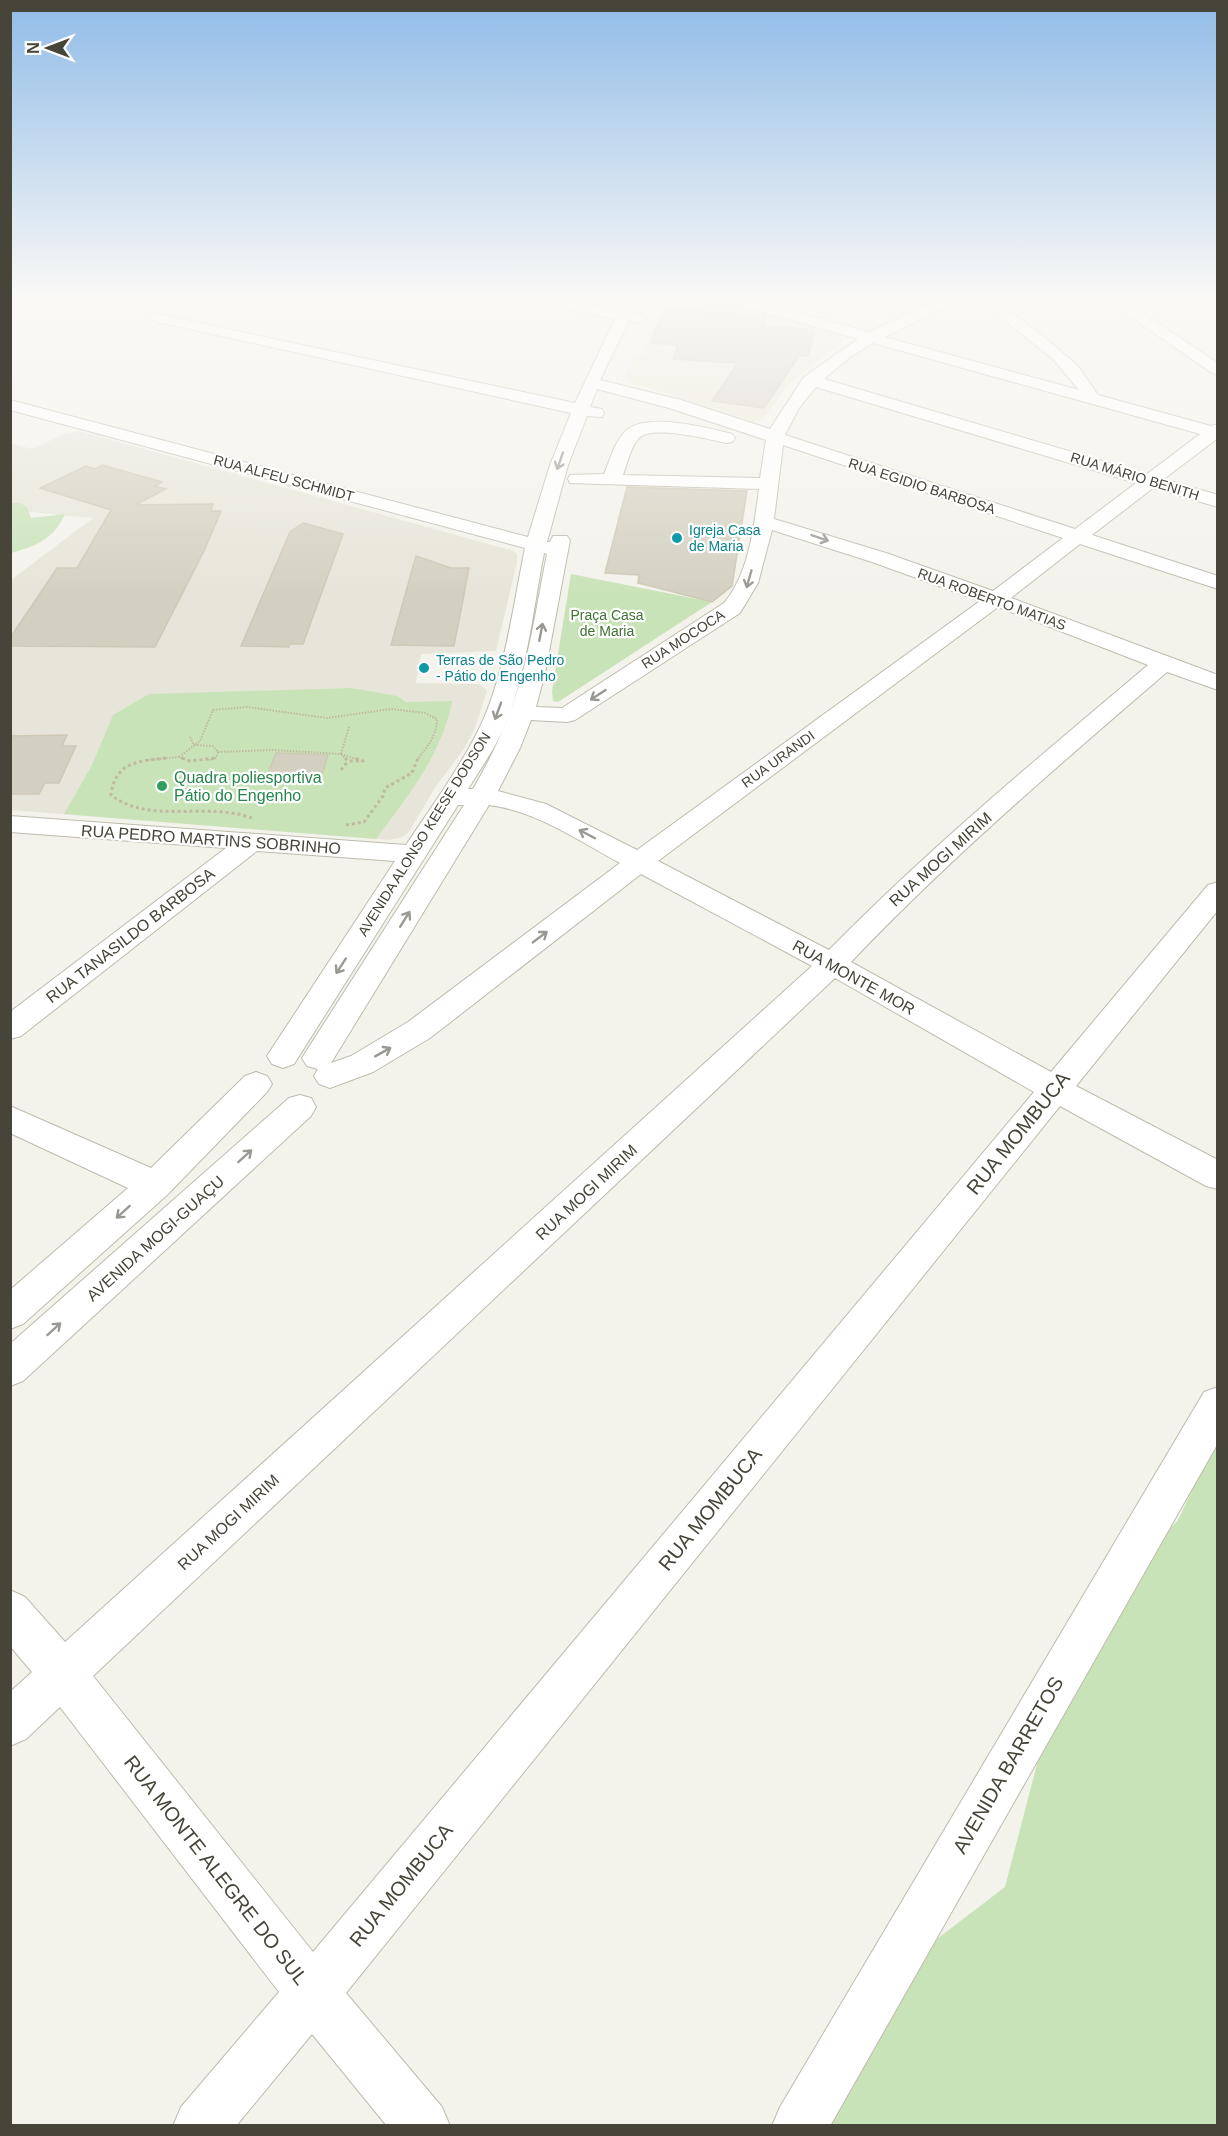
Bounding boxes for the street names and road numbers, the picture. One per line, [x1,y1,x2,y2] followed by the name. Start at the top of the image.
[1069,449,1201,503] street label: RUA MÁRIO BENITH
[212,452,356,505] street label: RUA ALFEU SCHMIDT
[847,455,998,517] street label: RUA EGIDIO BARBOSA
[916,565,1068,633] street label: RUA ROBERTO MATIAS
[639,606,728,672] street label: RUA MOCOCA
[738,727,818,791] street label: RUA URANDI
[354,729,494,939] street label: AVENIDA ALONSO KEESE DODSON
[886,809,995,910] street label: RUA MOGI MIRIM
[81,822,341,857] street label: RUA PEDRO MARTINS SOBRINHO
[43,864,218,1006] street label: RUA TANASILDO BARBOSA
[790,937,918,1018] street label: RUA MONTE MOR
[962,1067,1075,1199] street label: RUA MOMBUCA
[532,1141,640,1243] street label: RUA MOGI MIRIM
[83,1172,227,1304] street label: AVENIDA MOGI-GUAÇU
[654,1443,767,1575] street label: RUA MOMBUCA
[174,1471,282,1573] street label: RUA MOGI MIRIM
[948,1673,1068,1857] street label: AVENIDA BARRETOS
[120,1751,312,1989] street label: RUA MONTE ALEGRE DO SUL
[345,1819,458,1951] street label: RUA MOMBUCA

